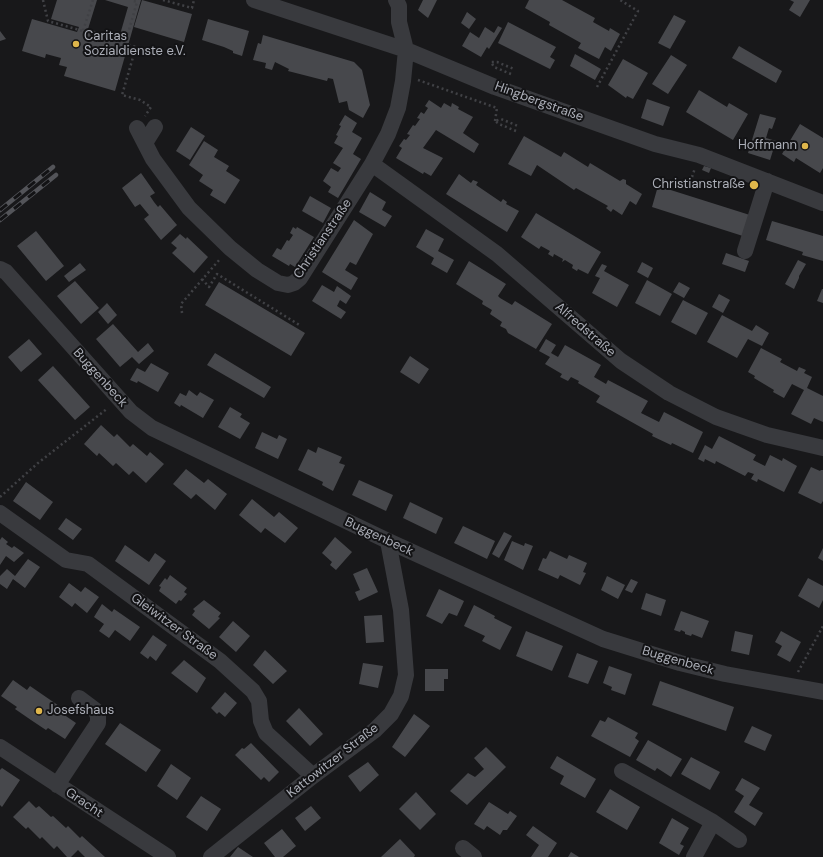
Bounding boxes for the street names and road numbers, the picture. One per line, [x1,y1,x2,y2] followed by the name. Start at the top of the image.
[493,79,585,125] street label: Hingbergstraße
[291,196,355,282] street label: Christianstraße
[552,299,618,361] street label: Alfredstraße
[69,345,131,411] street label: Buggenbeck
[342,514,416,560] street label: Buggenbeck
[128,590,220,664] street label: Gleiwitzer Straße
[640,643,716,679] street label: Buggenbeck
[284,720,382,802] street label: Kattowitzer Straße
[62,785,106,821] street label: Gracht

